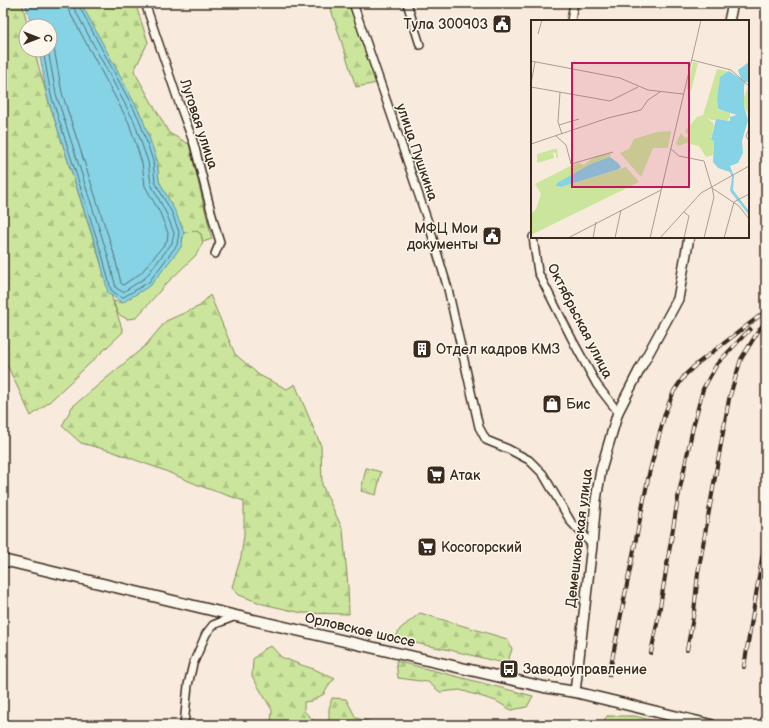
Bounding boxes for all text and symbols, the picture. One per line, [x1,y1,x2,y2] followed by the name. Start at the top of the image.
[491,13,513,35] public building icon: Тула 300903
[403,16,488,33] place label: Тула 300903
[18,18,58,58] north arrow
[531,20,749,238] inset map
[41,34,54,42] text: С
[176,76,222,172] street label: Луговая улица
[392,101,442,204] street label: улица Пушкина
[407,220,478,253] place label: МФЦ Мои документы
[481,225,503,247] public building icon: МФЦ Мои документы
[544,261,617,382] street label: Октябрьская улица
[411,338,433,360] building icon: Отдел кадров КМЗ
[436,341,560,358] place label: Отдел кадров КМЗ
[541,393,563,415] shop icon: Бис
[566,396,591,413] place label: Бис
[425,464,447,486] supermarket icon: Атак
[449,467,481,484] place label: Атак
[562,467,596,609] street label: Демешковская улица
[416,536,438,558] supermarket icon: Косогорский
[441,539,522,556] place label: Косогорский
[303,609,417,651] street label: Орловское шоссе
[498,658,520,680] bus stop icon: Заводоуправление
[523,661,647,678] place label: Заводоуправление

